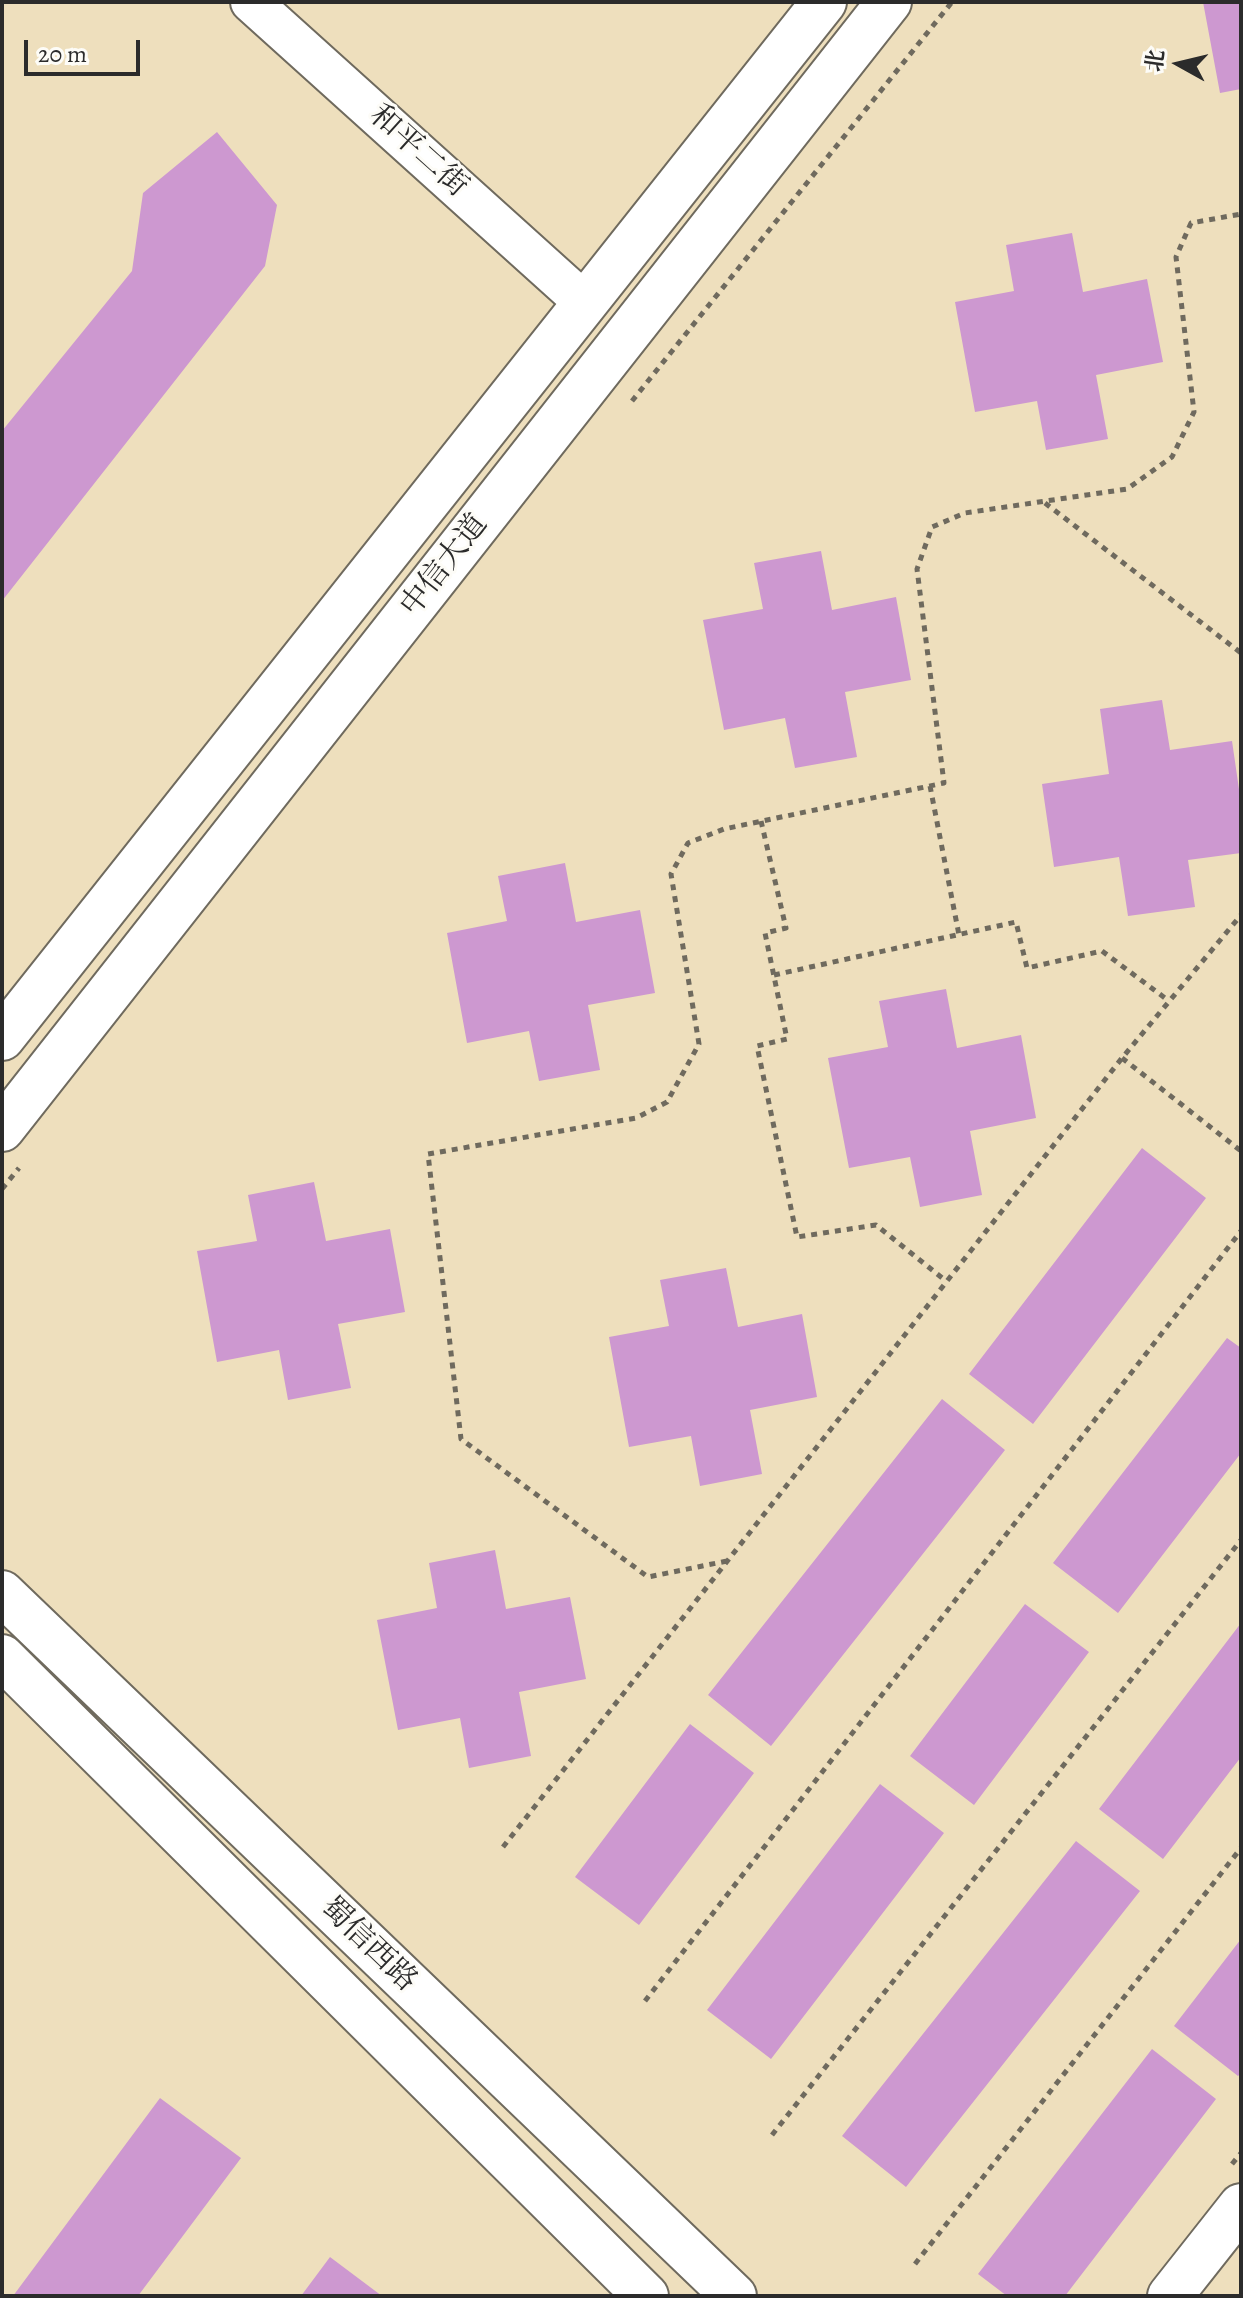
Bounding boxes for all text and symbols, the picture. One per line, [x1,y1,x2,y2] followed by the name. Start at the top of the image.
[28,24,144,74] scale bar
[1139,24,1219,104] north arrow
[38,38,87,70] text: 20 m
[1139,48,1172,74] text: 北
[361,98,475,206] street label: 和平二街
[394,508,496,624] street label: 中信大道
[312,1890,424,2000] street label: 蜀信西路

